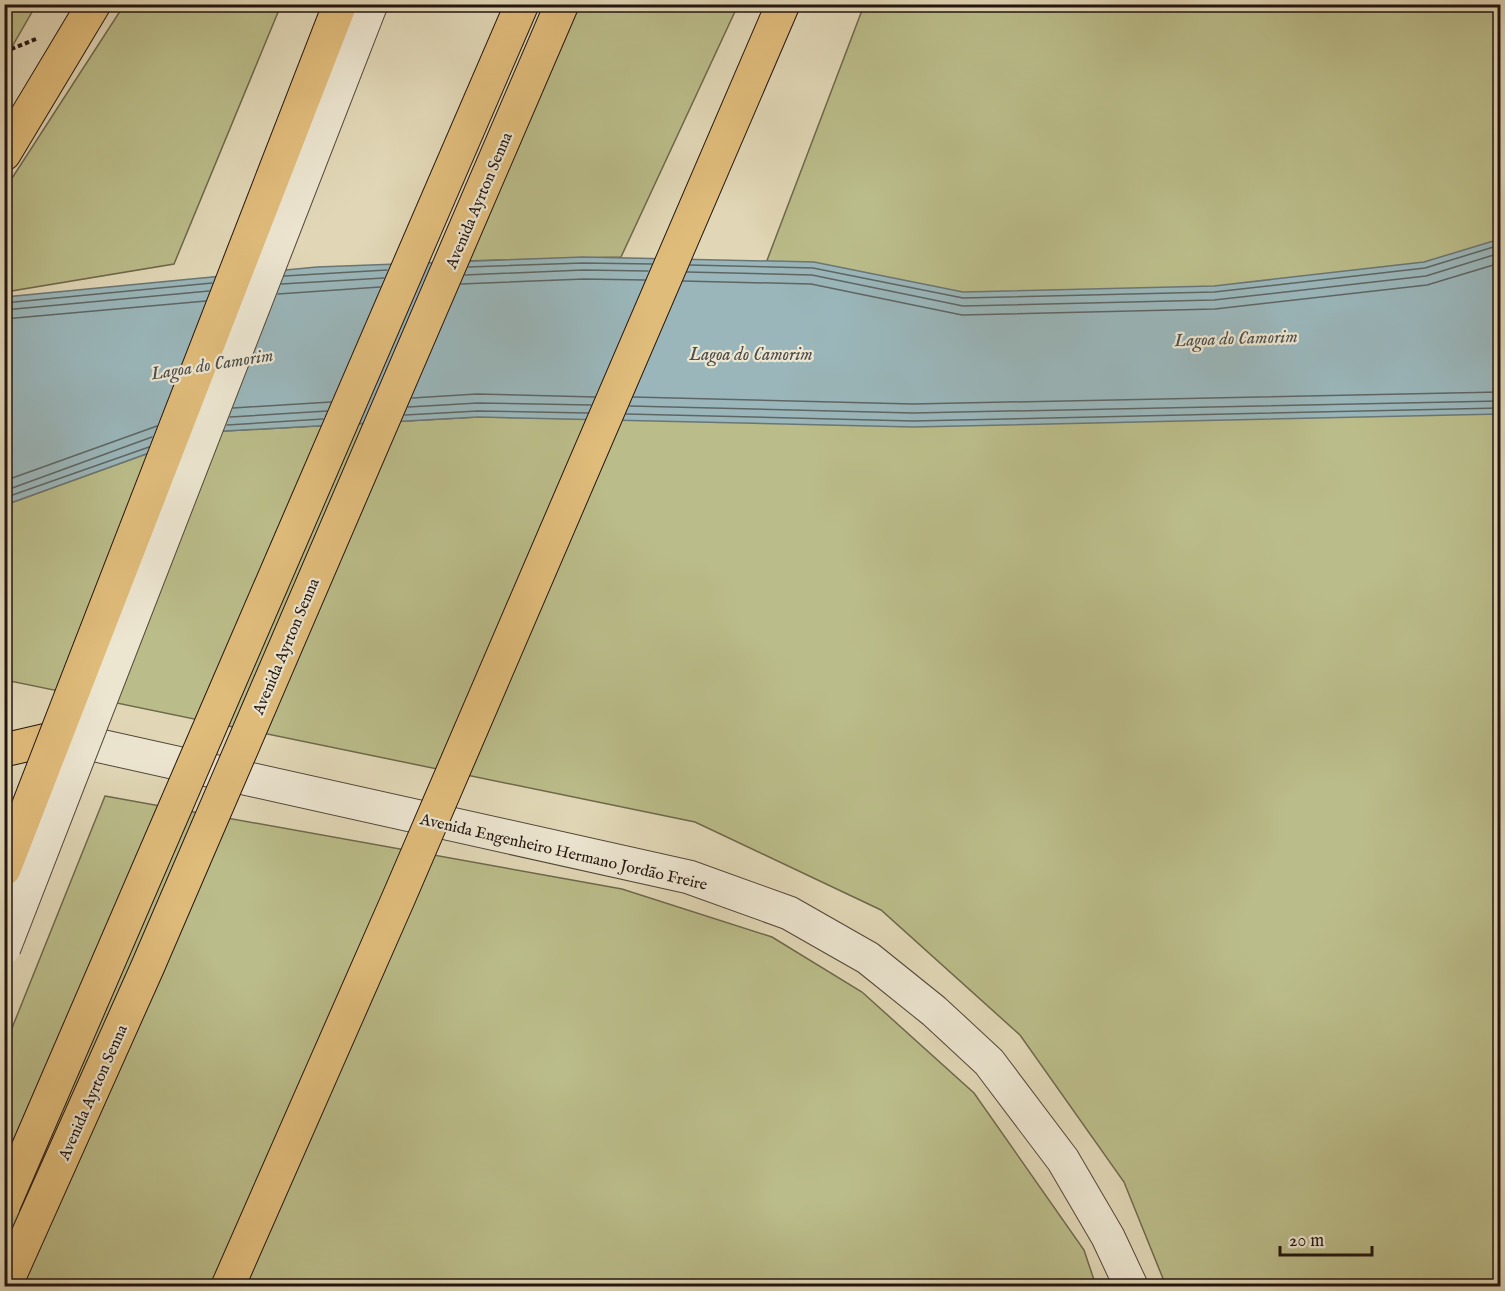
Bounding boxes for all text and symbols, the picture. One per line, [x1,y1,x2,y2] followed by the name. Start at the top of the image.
[442,129,518,273] street label: Avenida Ayrton Senna
[1173,326,1298,353] water label: Lagoa do Camorim
[149,344,275,387] water label: Lagoa do Camorim
[688,344,813,367] water label: Lagoa do Camorim
[249,575,325,719] street label: Avenida Ayrton Senna
[417,810,709,896] street label: Avenida Engenheiro Hermano Jordão Freire
[55,1022,133,1165] street label: Avenida Ayrton Senna
[1280,1219,1372,1257] scale bar
[1289,1230,1324,1253] text: 20 m

